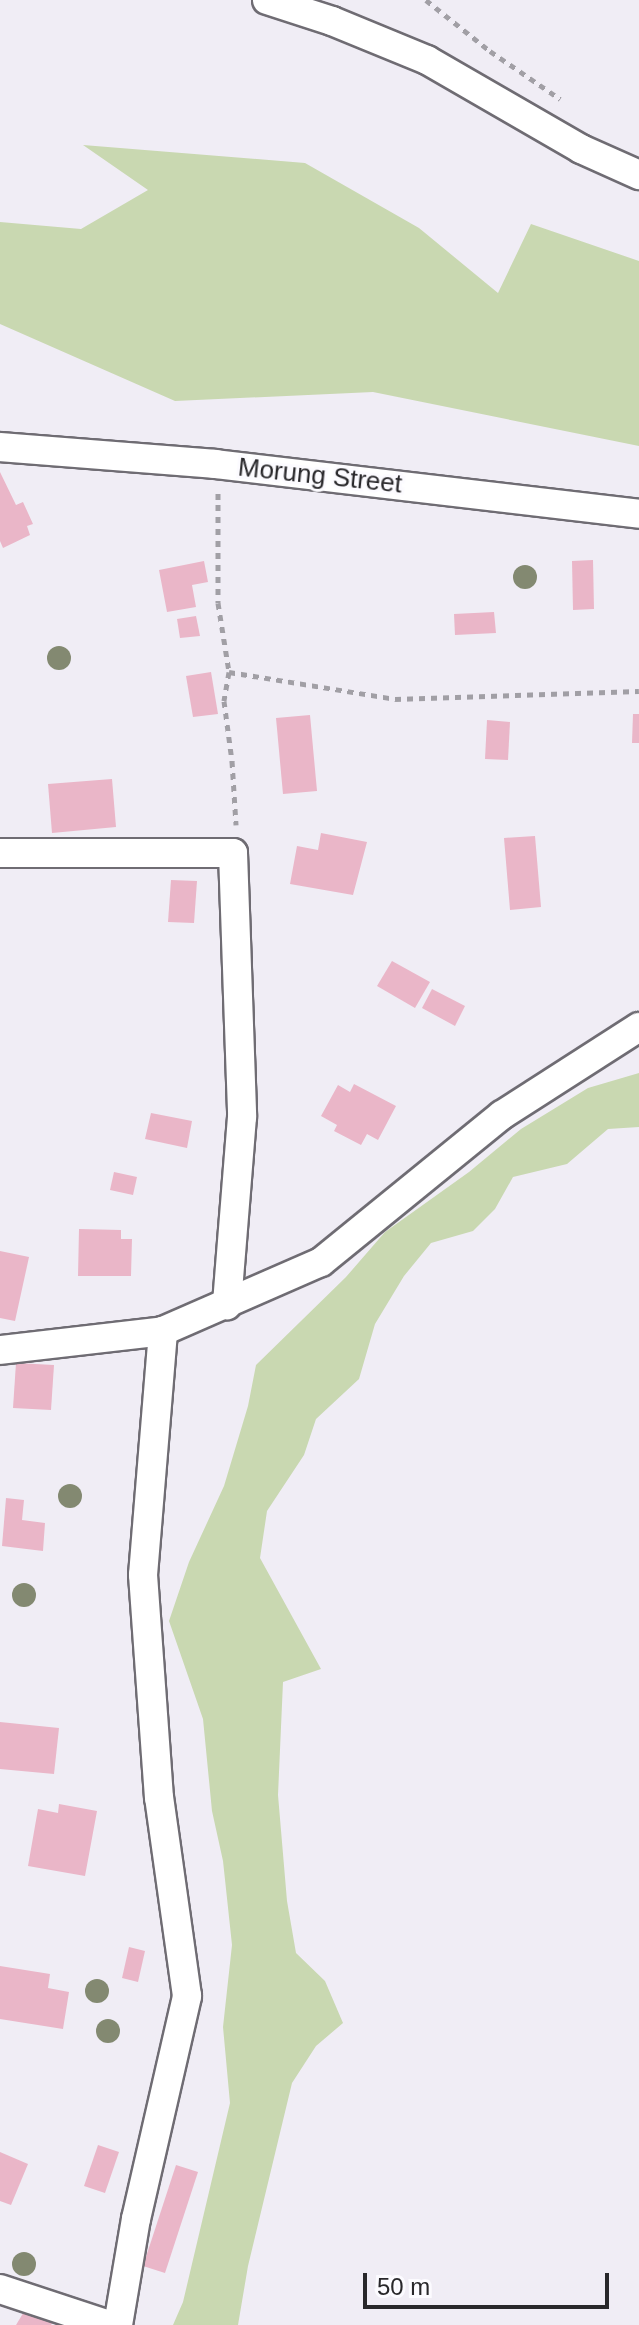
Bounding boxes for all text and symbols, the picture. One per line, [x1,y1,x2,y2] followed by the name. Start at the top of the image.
[236,452,404,500] street label: Morung Street
[367,2257,613,2307] scale bar
[377,2273,430,2300] text: 50 m

